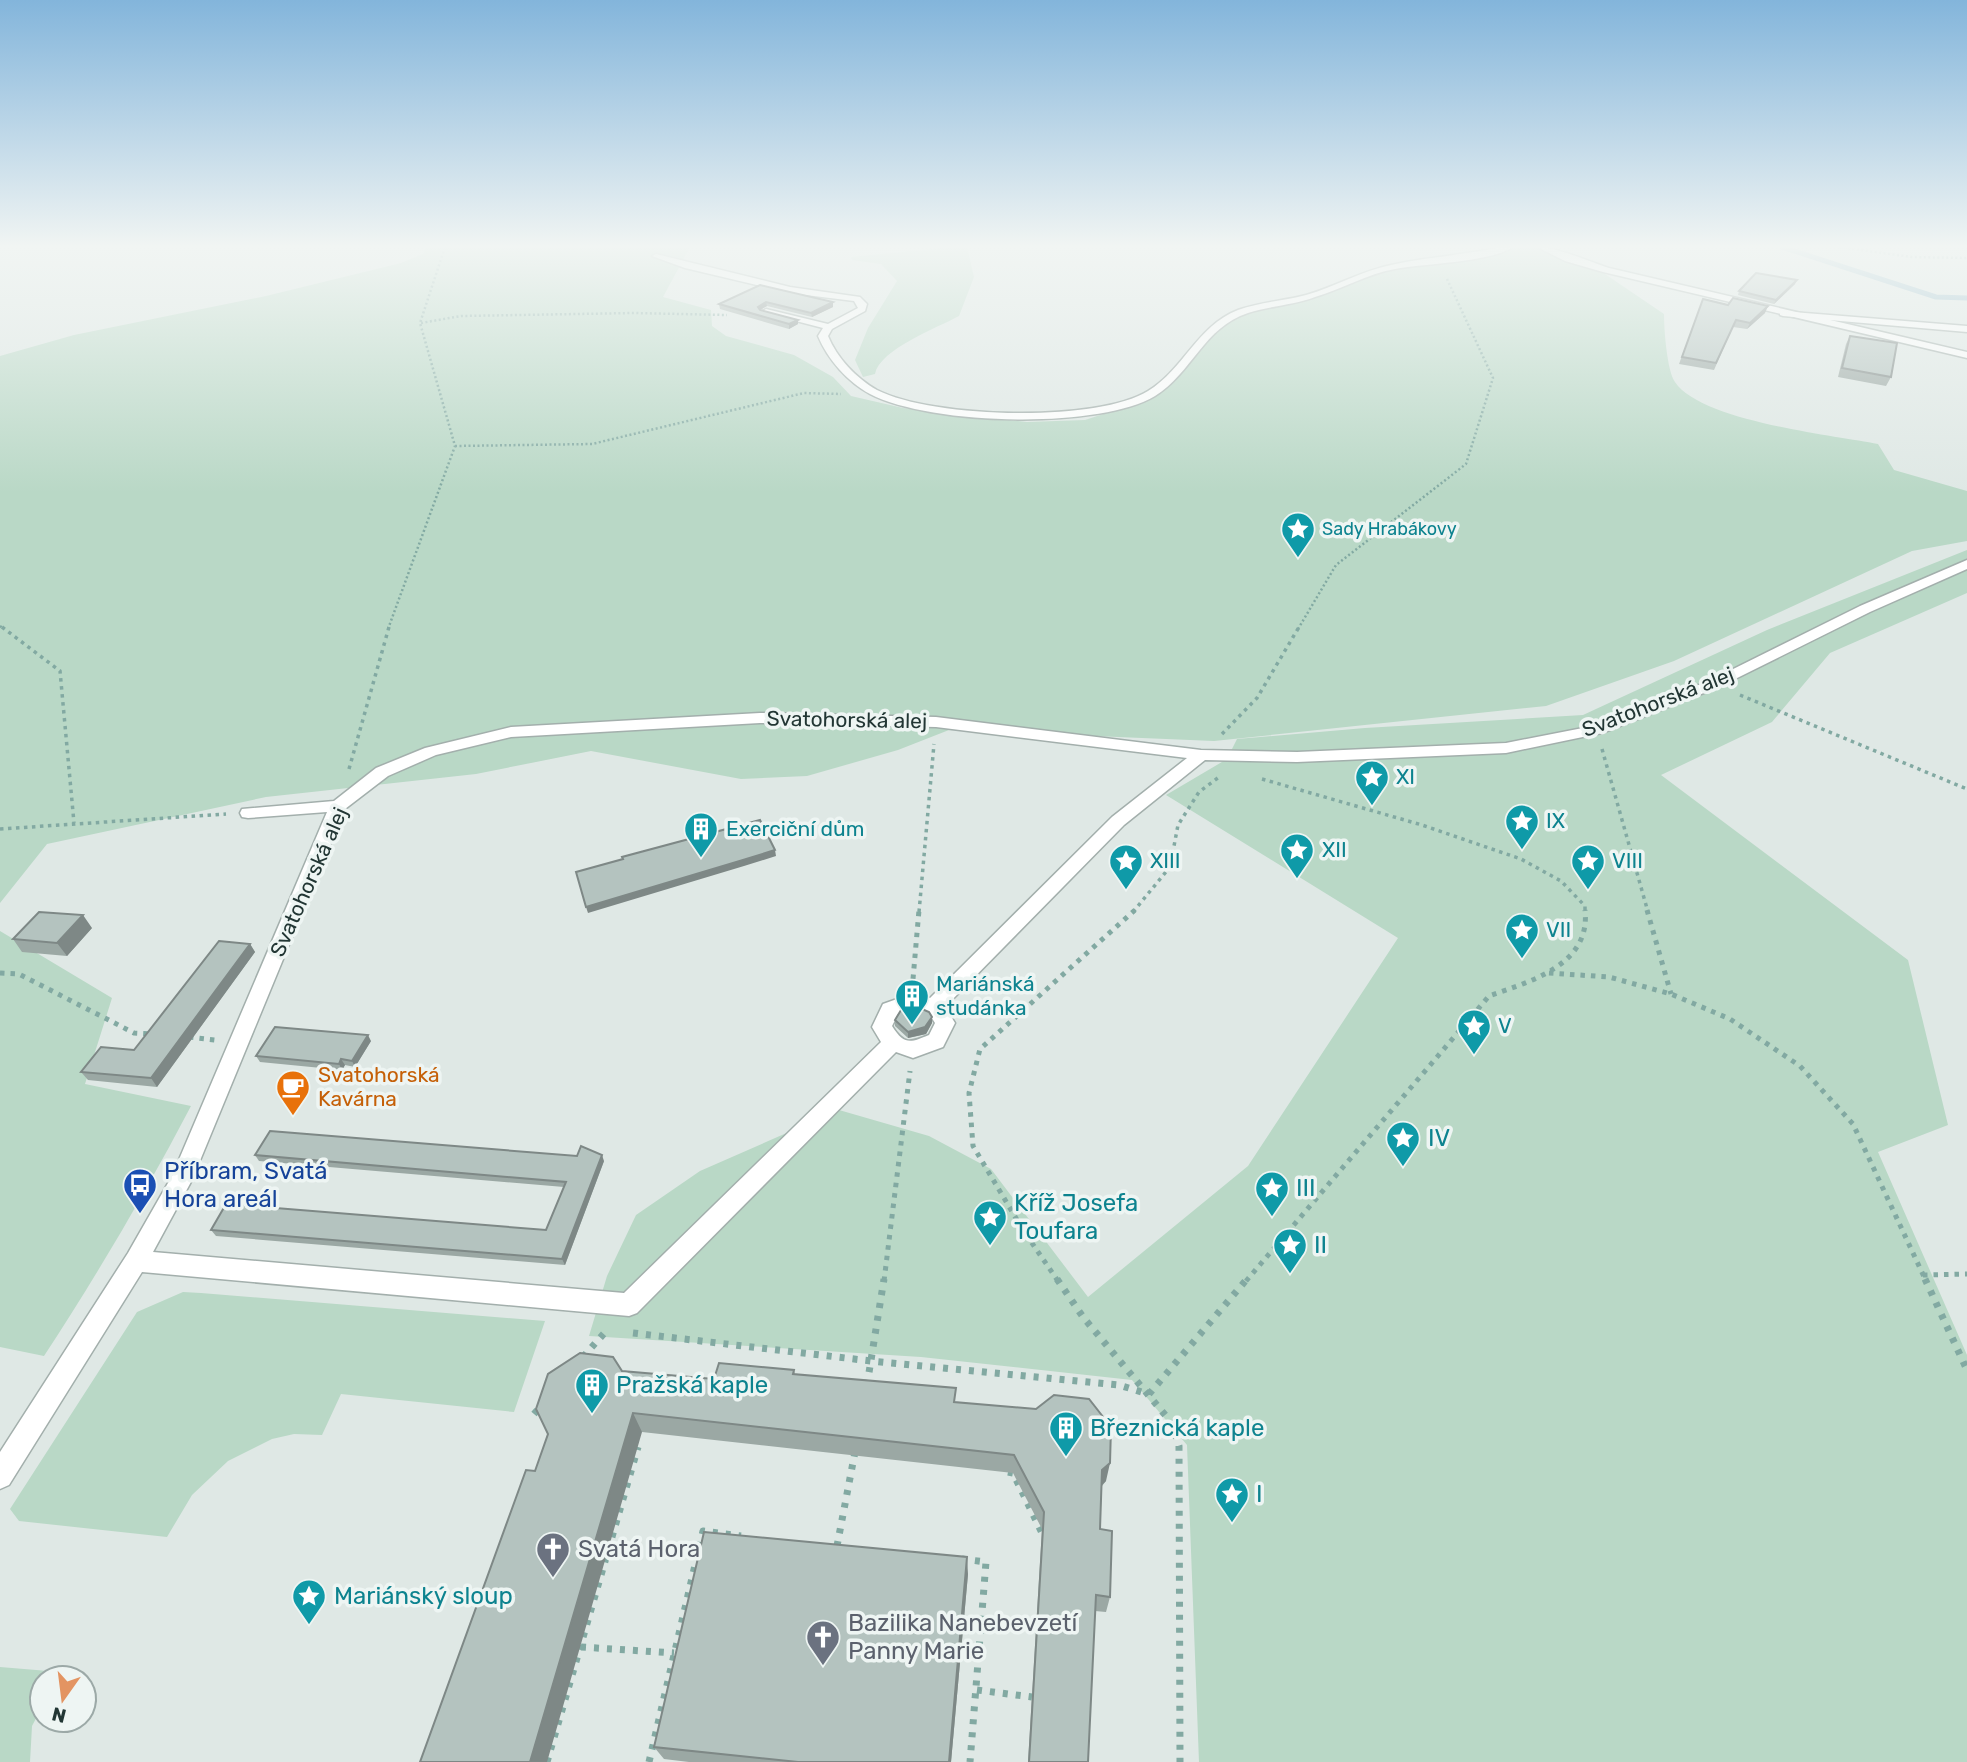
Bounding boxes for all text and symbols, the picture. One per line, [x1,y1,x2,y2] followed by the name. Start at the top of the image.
[1279,510,1317,559] place icon: Sady Hrabákovy
[1322,518,1457,540] place label: Sady Hrabákovy
[1578,661,1737,742] street label: Svatohorská alej
[766,706,928,733] street label: Svatohorská alej
[1353,758,1391,807] place icon: XI
[1396,764,1415,789] place label: XI
[1503,802,1541,851] place icon: IX
[264,803,353,960] street label: Svatohorská alej
[1546,808,1565,833] place label: IX
[682,810,720,859] building icon: Exerciční dům
[726,816,864,841] place label: Exerciční dům
[1278,831,1316,880] place icon: XII
[1322,837,1347,862] place label: XII
[1107,842,1145,891] place icon: XIII
[1569,842,1607,891] place icon: VIII
[1150,848,1181,873] place label: XIII
[1612,848,1643,873] place label: VIII
[1503,911,1541,960] place icon: VII
[1546,917,1571,942] place label: VII
[936,971,1035,1020] place label: Mariánská studánka
[893,977,931,1026] building icon: Mariánská studánka
[1455,1007,1493,1056] place icon: V
[1498,1013,1512,1038] place label: V
[318,1062,440,1111] place label: Svatohorská Kavárna
[274,1068,312,1117] cafe icon: Svatohorská Kavárna
[1384,1119,1422,1168] place icon: IV
[1428,1124,1450,1152] place label: IV
[164,1157,327,1213] place label: Příbram, Svatá Hora areál
[121,1166,159,1215] bus stop icon: Příbram, Svatá Hora areál
[1253,1169,1291,1218] place icon: III
[1296,1174,1316,1202] place label: III
[1014,1189,1138,1245] place label: Kříž Josefa Toufara
[971,1198,1009,1247] place icon: Kříž Josefa Toufara
[1271,1226,1309,1275] place icon: II
[1314,1231,1327,1259] place label: II
[573,1366,611,1415] building icon: Pražská kaple
[616,1371,768,1399] place label: Pražská kaple
[1047,1409,1085,1458] building icon: Březnická kaple
[1090,1414,1264,1442] place label: Březnická kaple
[1213,1475,1251,1524] place icon: I
[1256,1480,1263,1508] place label: I
[534,1530,572,1579] church icon: Svatá Hora
[578,1535,700,1563] place label: Svatá Hora
[290,1577,328,1626] place icon: Mariánský sloup
[334,1582,513,1610] place label: Mariánský sloup
[848,1609,1078,1665] place label: Bazilika Nanebevzetí Panny Marie
[804,1618,842,1667] church icon: Bazilika Nanebevzetí Panny Marie
[28,1664,98,1734] north arrow
[50,1702,68,1728] text: N

